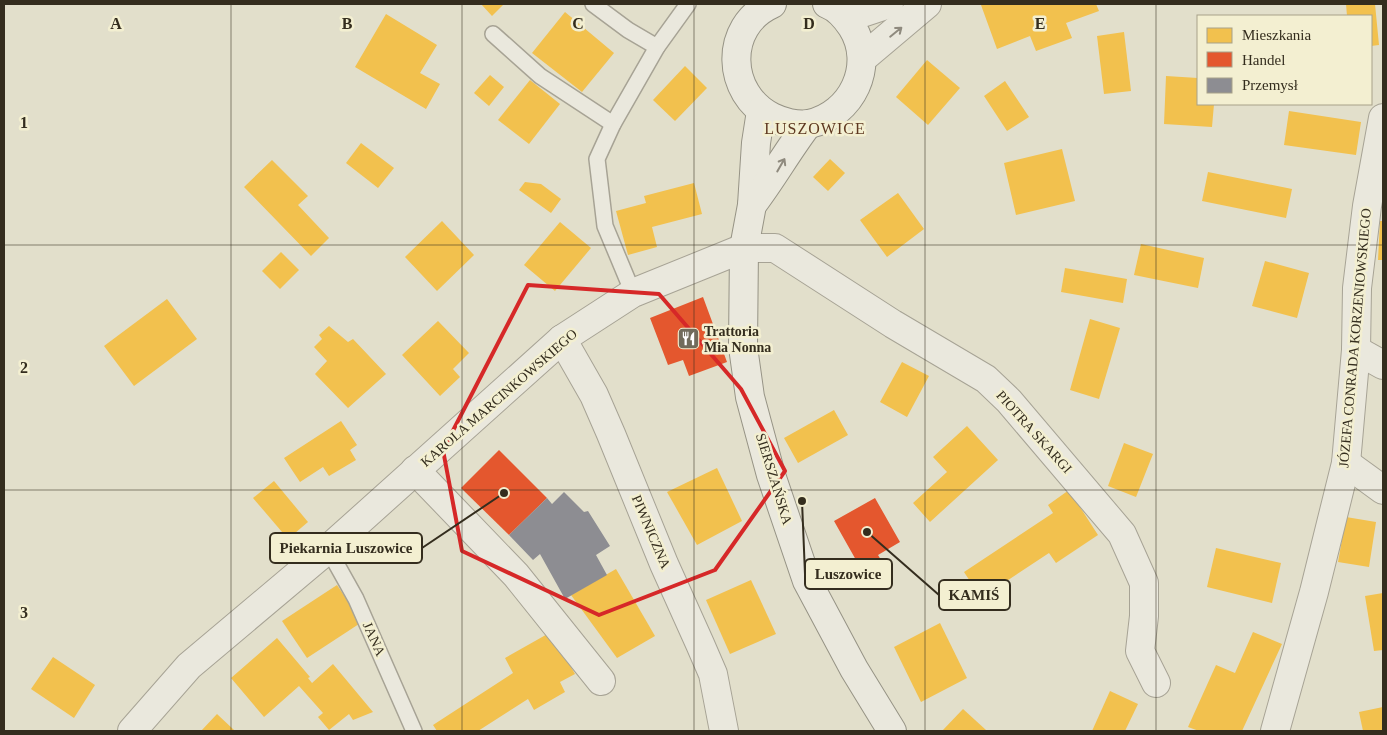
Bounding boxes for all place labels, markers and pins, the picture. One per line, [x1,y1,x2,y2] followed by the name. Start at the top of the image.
[704,324,771,355] place label: Trattoria Mia Nonna
[676,327,700,351] restaurant icon: Trattoria Mia Nonna
[270,533,422,563] callout: Piekarnia Luszowice
[805,559,892,589] callout: Luszowice
[939,580,1010,610] callout: KAMIŚ

